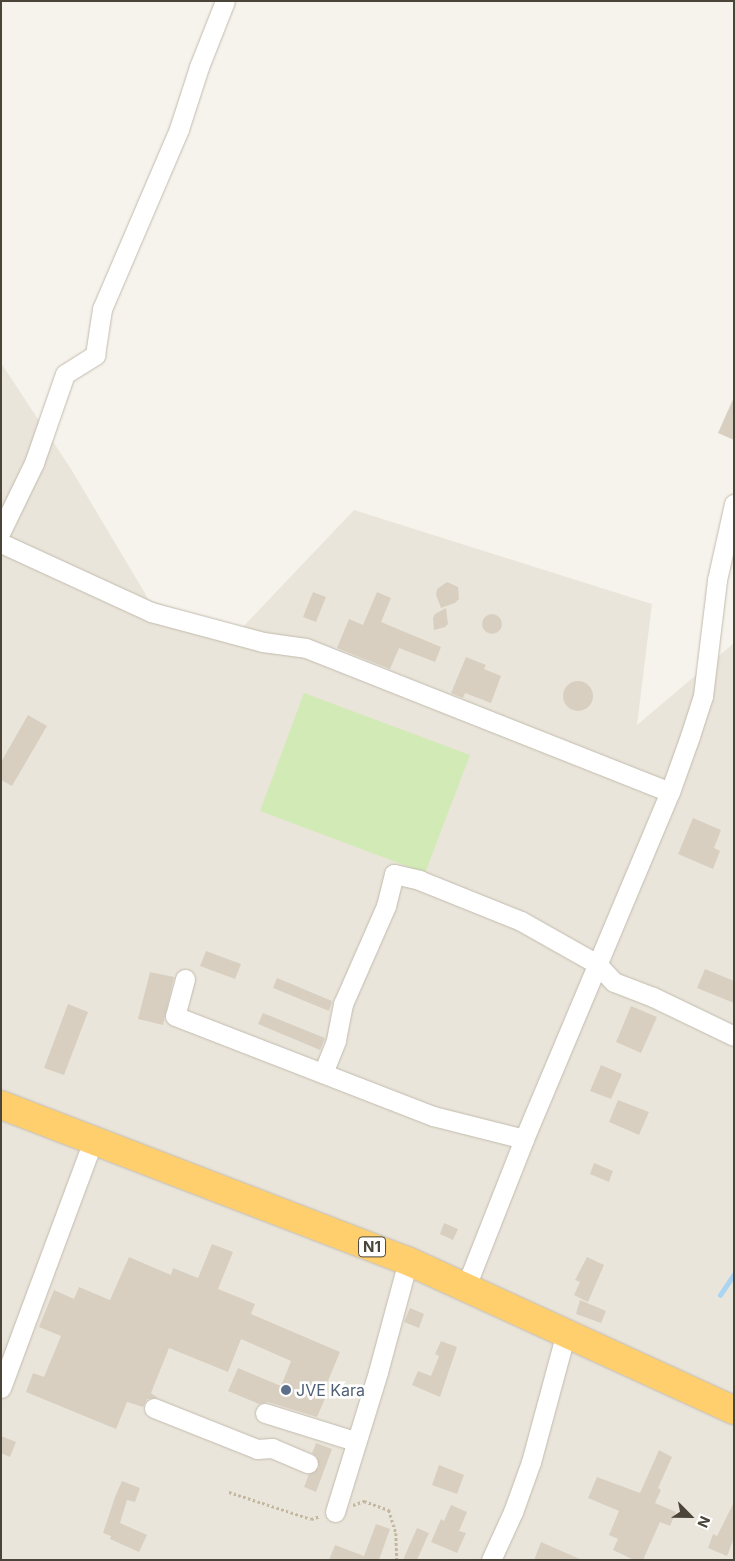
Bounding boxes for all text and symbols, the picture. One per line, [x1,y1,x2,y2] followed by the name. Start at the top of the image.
[357,1234,387,1260] road number: N1
[296,1380,365,1400] place label: JVE Kara
[280,1384,292,1396] marker: JVE Kara
[665,1491,715,1541] north arrow
[694,1514,714,1530] text: N

